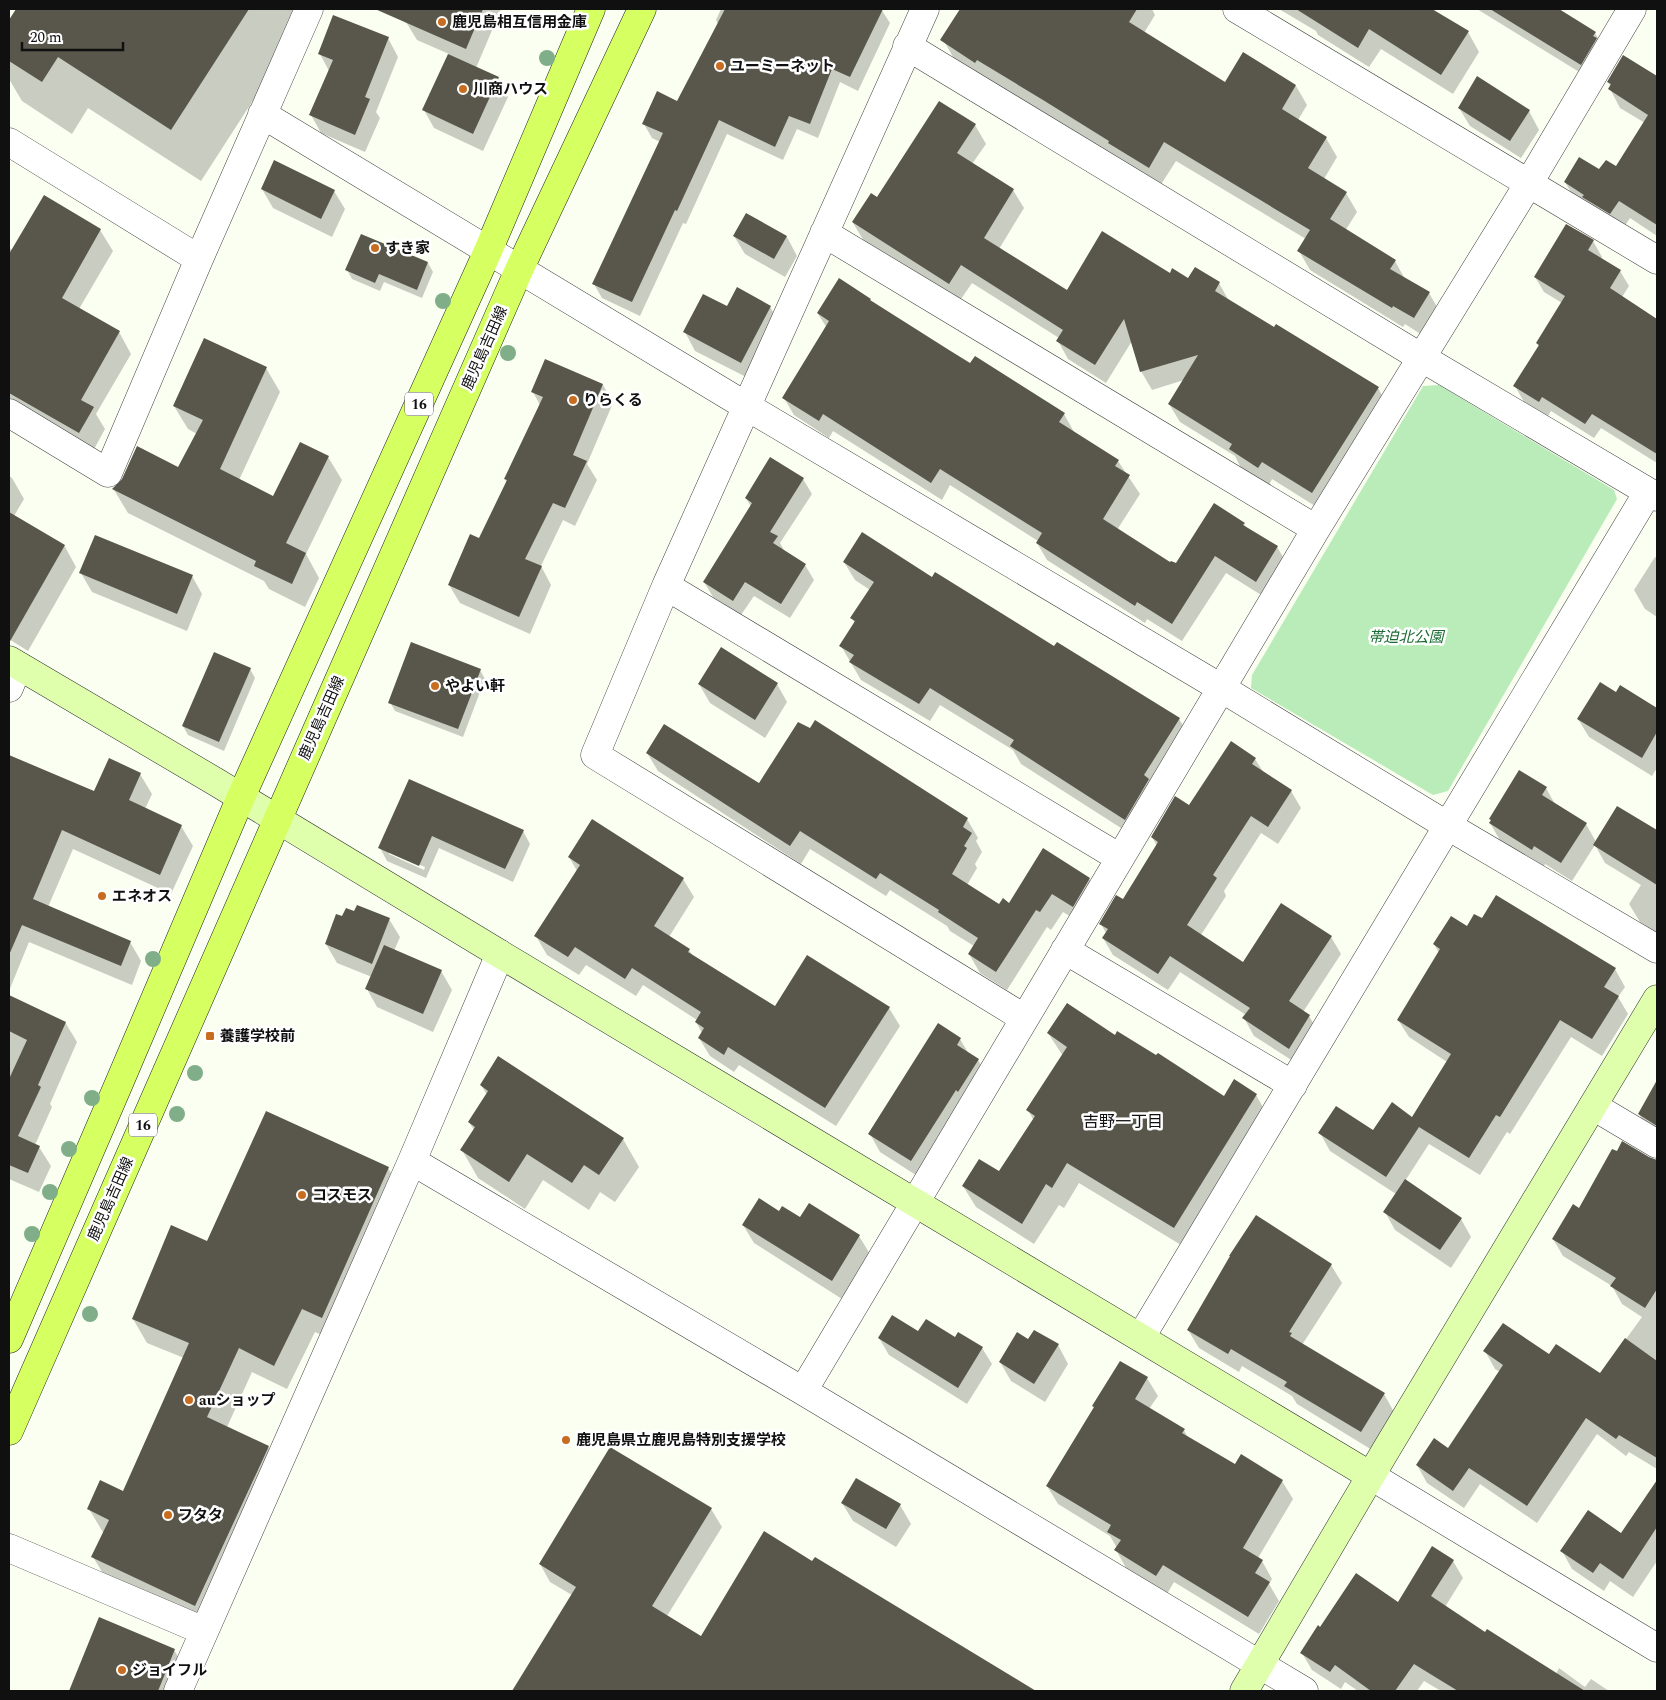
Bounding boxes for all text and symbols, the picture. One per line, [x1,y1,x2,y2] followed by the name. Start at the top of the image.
[452,11,587,34] place label: 鹿児島相互信用金庫
[436,16,448,28] marker: 鹿児島相互信用金庫
[22,20,124,52] scale bar
[30,26,62,49] text: 20 m
[730,55,835,78] place label: ユーミーネット
[714,60,726,72] marker: ユーミーネット
[473,78,548,101] place label: 川商ハウス
[457,83,469,95] marker: 川商ハウス
[385,237,430,260] place label: すき家
[369,242,381,254] marker: すき家
[456,302,514,394] street label: 鹿児島吉田線
[583,389,643,412] place label: りらくる
[405,392,433,416] road number: 16
[567,394,579,406] marker: りらくる
[1368,626,1445,649] park label: 帯迫北公園
[293,672,351,764] street label: 鹿児島吉田線
[445,675,505,698] place label: やよい軒
[429,680,441,692] marker: やよい軒
[112,885,172,908] place label: エネオス
[96,890,108,902] marker: エネオス
[220,1025,295,1048] place label: 養護学校前
[204,1030,216,1042] marker: 養護学校前
[1083,1110,1163,1134] district label: 吉野一丁目
[129,1114,157,1136] road number: 16
[82,1153,140,1245] street label: 鹿児島吉田線
[312,1184,372,1207] place label: コスモス
[296,1189,308,1201] marker: コスモス
[199,1389,276,1412] place label: auショップ
[183,1394,195,1406] marker: auショップ
[576,1429,786,1452] place label: 鹿児島県立鹿児島特別支援学校
[560,1434,572,1446] marker: 鹿児島県立鹿児島特別支援学校
[178,1504,223,1527] place label: フタタ
[162,1509,174,1521] marker: フタタ
[132,1659,207,1682] place label: ジョイフル
[116,1664,128,1676] marker: ジョイフル

